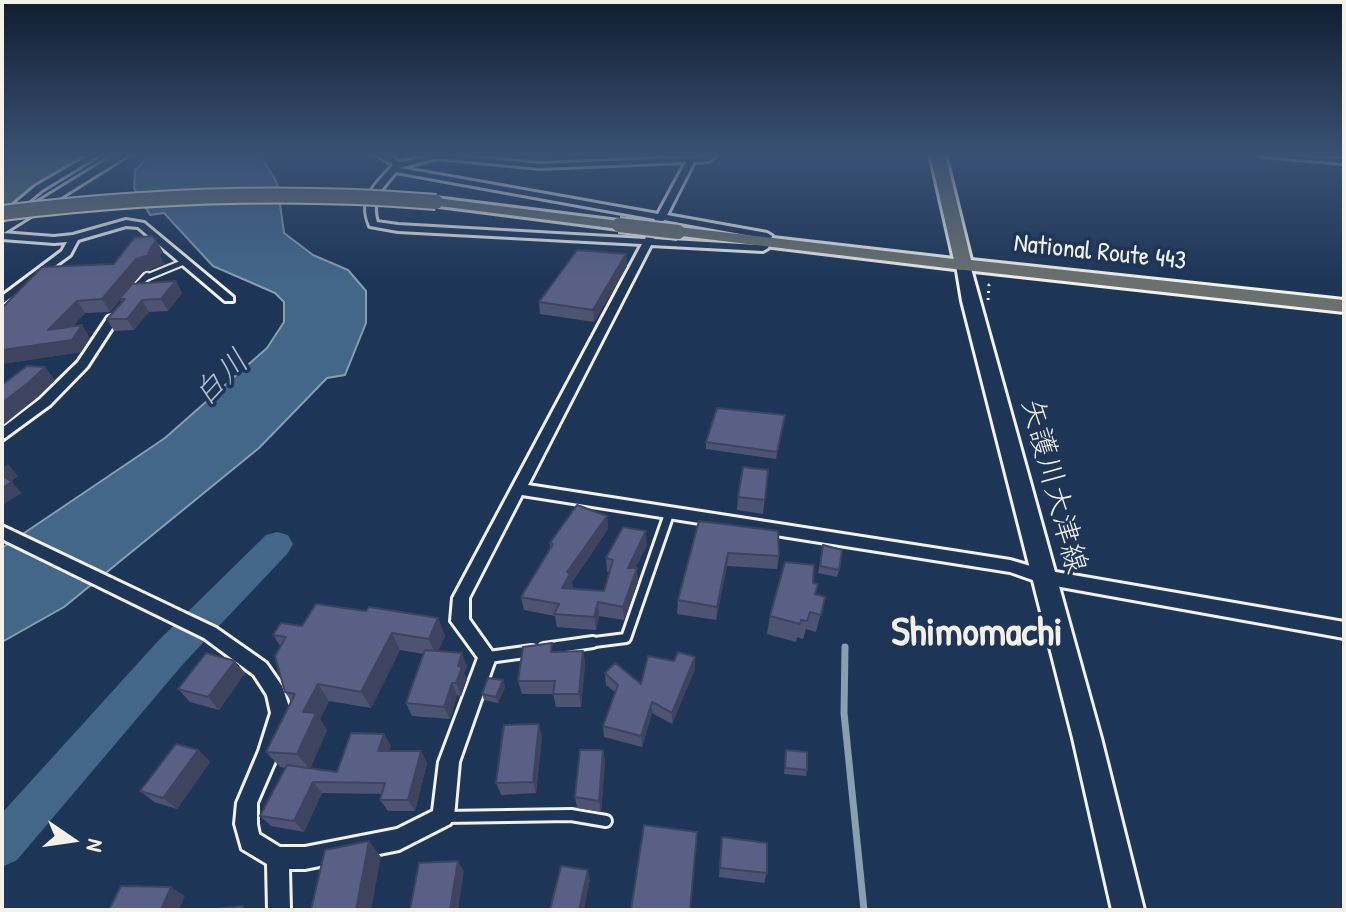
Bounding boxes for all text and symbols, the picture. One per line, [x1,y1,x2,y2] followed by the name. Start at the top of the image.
[1012,228,1188,278] street label: National Route 443
[186,343,258,415] water label: 白川
[1012,394,1094,578] street label: 矢護川大津線
[891,610,1063,658] district label: Shimomachi
[32,800,112,880] north arrow
[79,836,111,854] text: N

